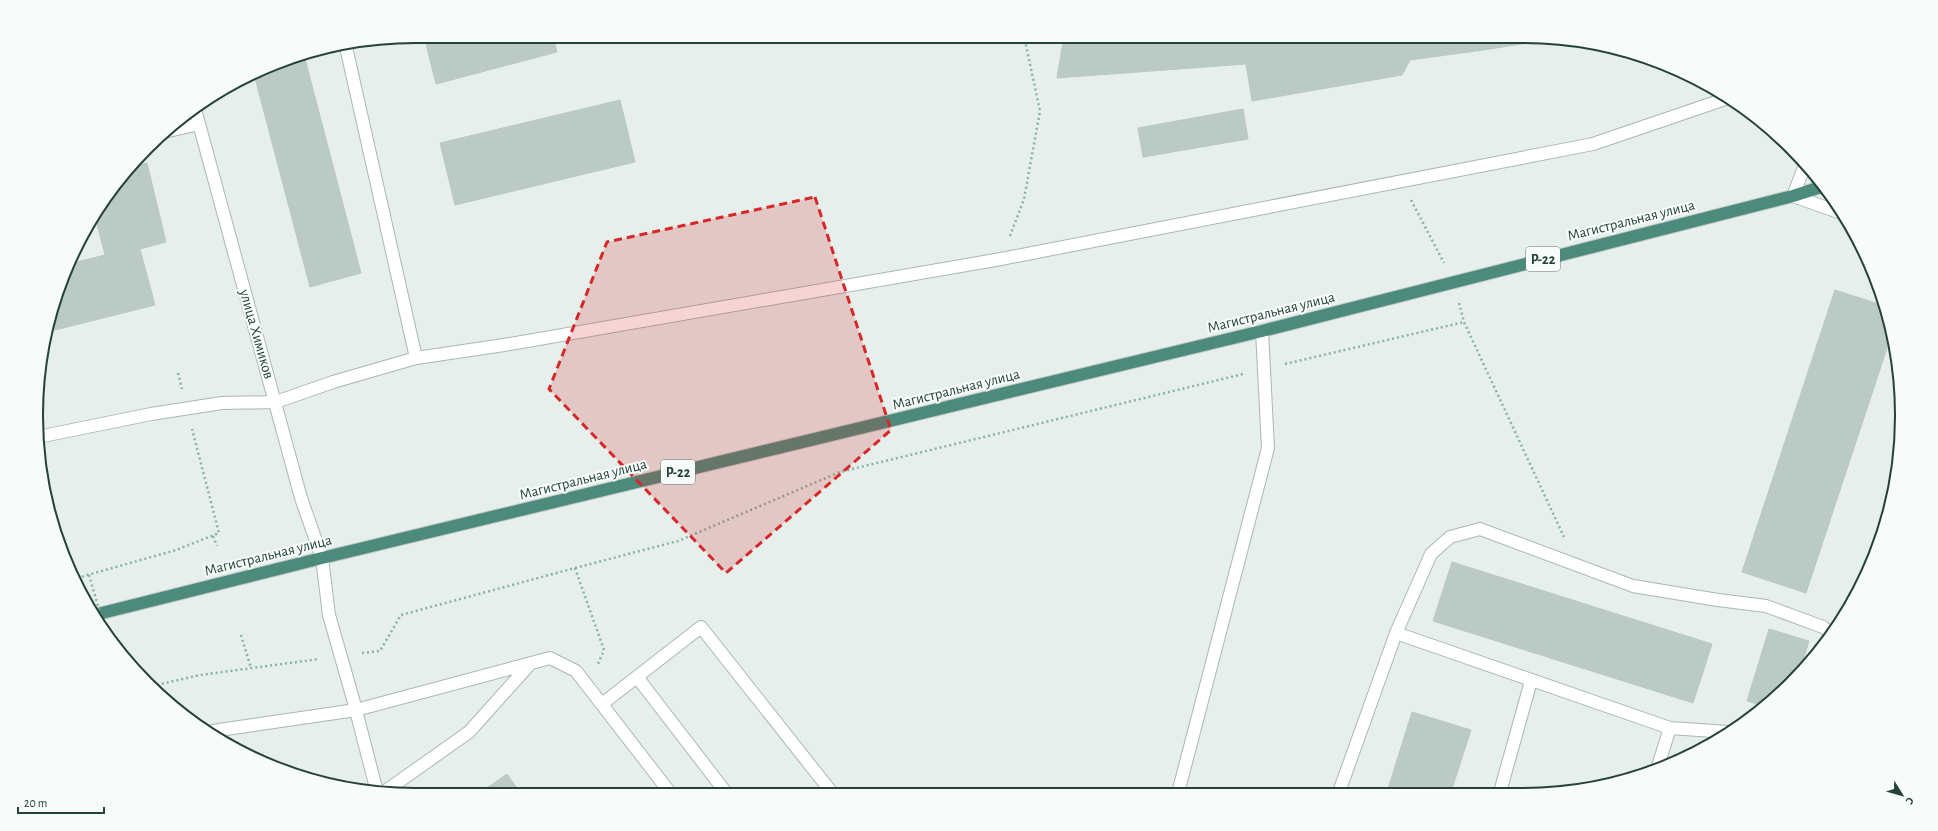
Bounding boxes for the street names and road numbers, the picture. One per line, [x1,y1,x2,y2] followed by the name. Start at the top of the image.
[1566,197,1697,244] street label: Магистральная улица
[1526,247,1560,271] road number: Р-22
[236,287,276,381] street label: улица Химиков
[1206,289,1337,336] street label: Магистральная улица
[891,366,1022,413] street label: Магистральная улица
[518,456,649,503] street label: Магистральная улица
[661,460,695,484] road number: Р-22
[203,532,334,579] street label: Магистральная улица

